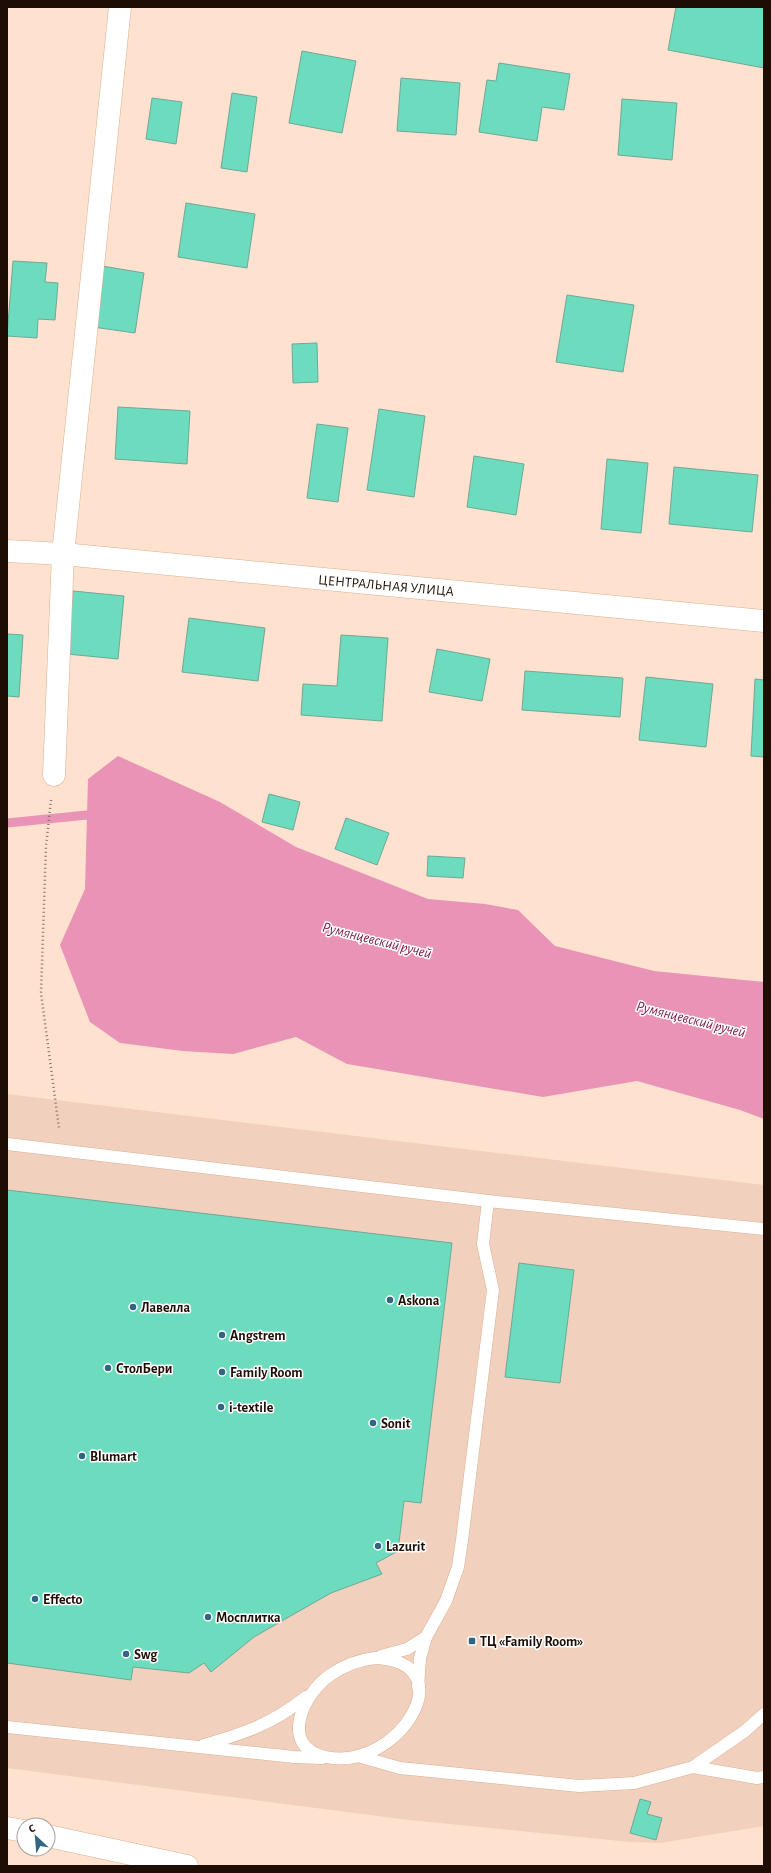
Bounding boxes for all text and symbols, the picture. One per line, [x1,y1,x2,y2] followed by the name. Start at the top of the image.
[317,573,454,599] street label: ЦЕНТРАЛЬНАЯ УЛИЦА
[321,920,433,961] water label: Румянцевский ручей
[635,999,747,1040] water label: Румянцевский ручей
[398,1294,440,1308] place label: Askona
[385,1295,395,1305] marker: Askona
[141,1301,190,1315] place label: Лавелла
[128,1302,138,1312] marker: Лавелла
[230,1329,286,1343] place label: Angstrem
[217,1330,227,1340] marker: Angstrem
[116,1362,172,1376] place label: СтолБери
[103,1363,113,1373] marker: СтолБери
[230,1366,303,1380] place label: Family Room
[217,1367,227,1377] marker: Family Room
[229,1401,274,1415] place label: i-textile
[216,1402,226,1412] marker: i-textile
[381,1417,411,1431] place label: Sonit
[368,1418,378,1428] marker: Sonit
[90,1450,137,1464] place label: Blumart
[77,1451,87,1461] marker: Blumart
[386,1540,425,1554] place label: Lazurit
[373,1541,383,1551] marker: Lazurit
[43,1593,83,1607] place label: Effecto
[30,1594,40,1604] marker: Effecto
[216,1611,281,1625] place label: Мосплитка
[203,1612,213,1622] marker: Мосплитка
[480,1635,583,1649] place label: ТЦ «Family Room»
[467,1636,477,1646] marker: ТЦ «Family Room»
[134,1648,158,1662] place label: Swg
[121,1649,131,1659] marker: Swg
[16,1817,56,1857] north arrow
[27,1822,37,1835] text: С

